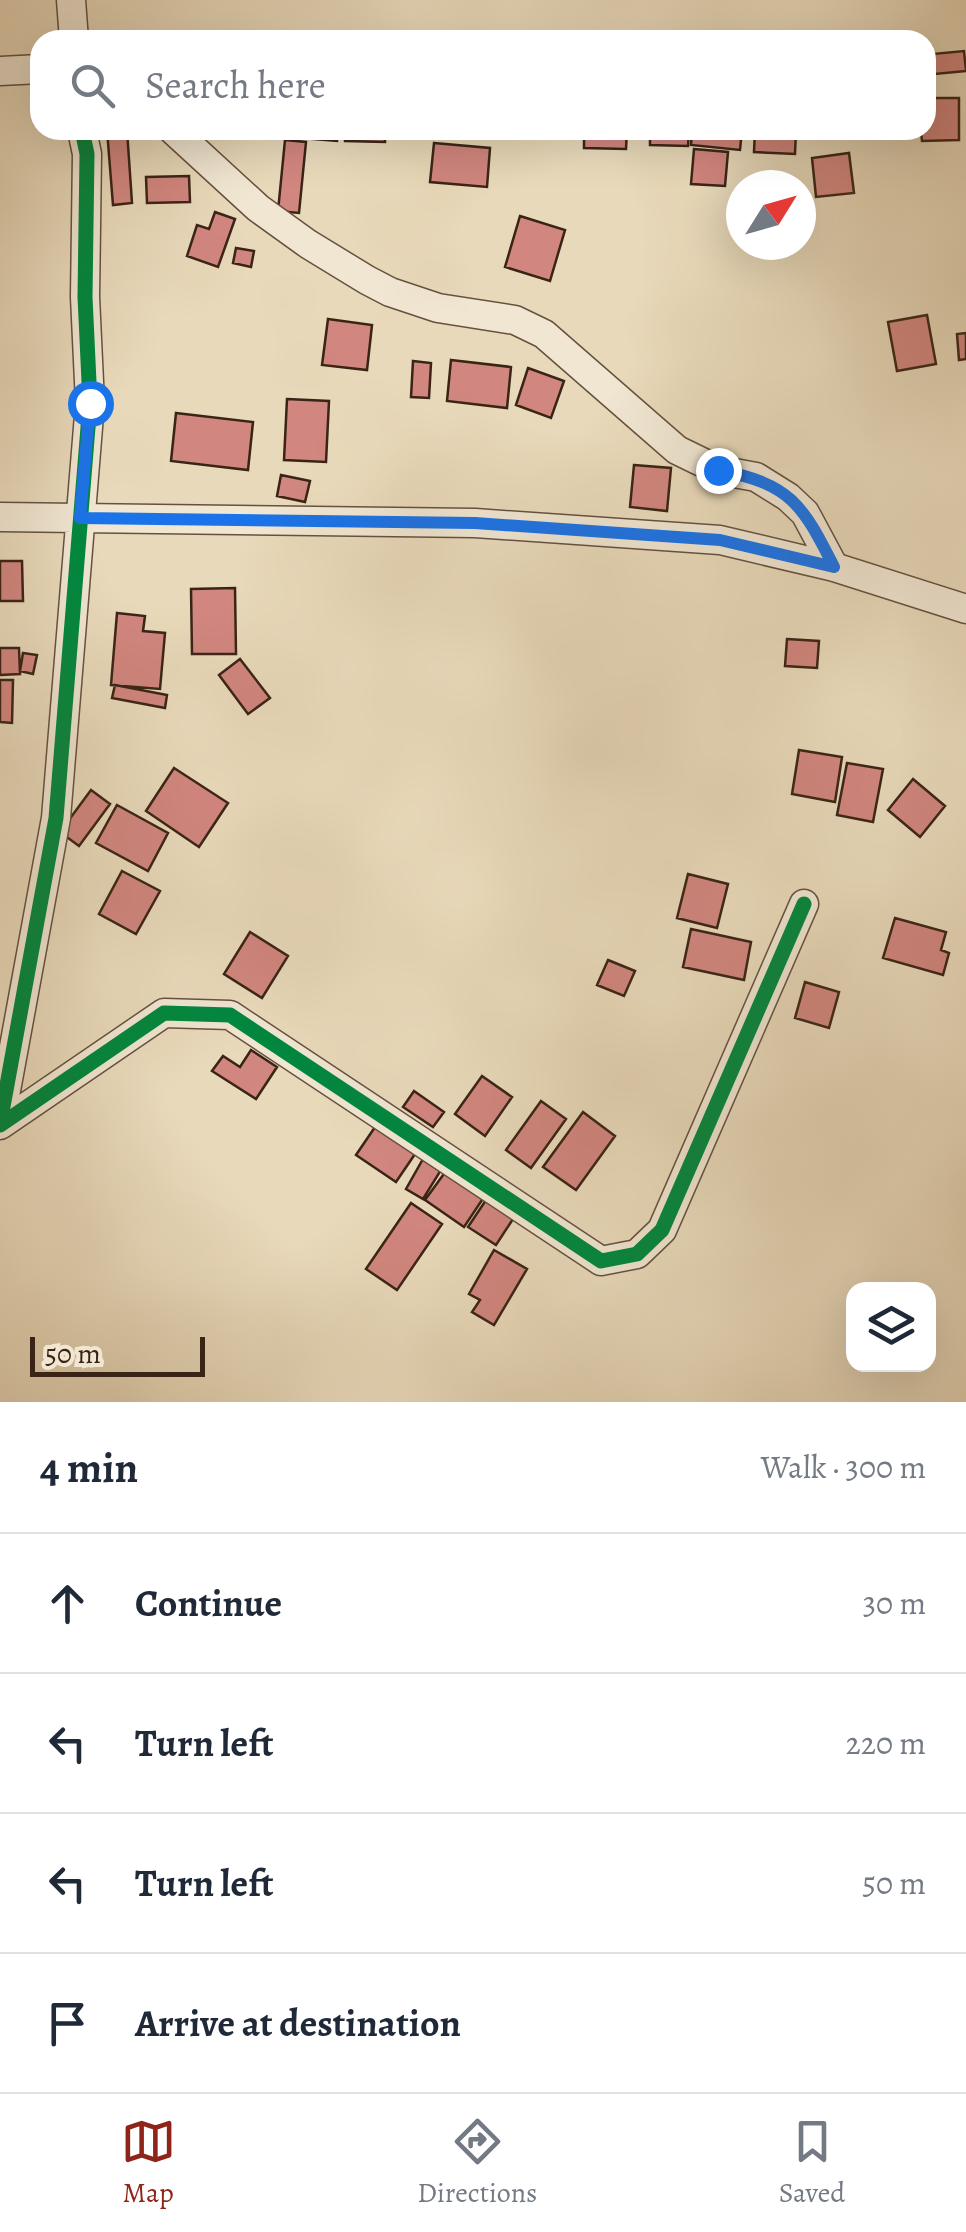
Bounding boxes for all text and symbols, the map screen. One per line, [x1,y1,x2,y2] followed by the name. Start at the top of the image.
[30,30,936,140] search box
[65,58,120,113] icon: search
[145,59,326,111] text: Search here
[726,170,816,260] north arrow
[68,381,114,427] route start
[696,448,742,494] route end
[846,1282,936,1372] map controls
[846,1282,936,1372] button: layers
[30,1332,205,1376] scale bar
[45,1335,101,1373] text: 50 m
[40,1439,138,1496] text: 4 min
[761,1445,926,1489] text: Walk · 300 m
[40,1576,95,1631] icon: ahead
[135,1577,282,1629] text: Continue
[863,1581,926,1625] text: 30 m
[40,1716,95,1771] icon: left
[135,1717,274,1769] text: Turn left
[846,1721,926,1765] text: 220 m
[40,1856,95,1911] icon: left
[135,1857,274,1909] text: Turn left
[862,1861,926,1905] text: 50 m
[40,1996,95,2051] icon: arrive
[135,1997,461,2049] text: Arrive at destination
[121,2114,176,2212] tab: Map
[417,2114,537,2212] tab: Directions
[779,2114,845,2212] tab: Saved

